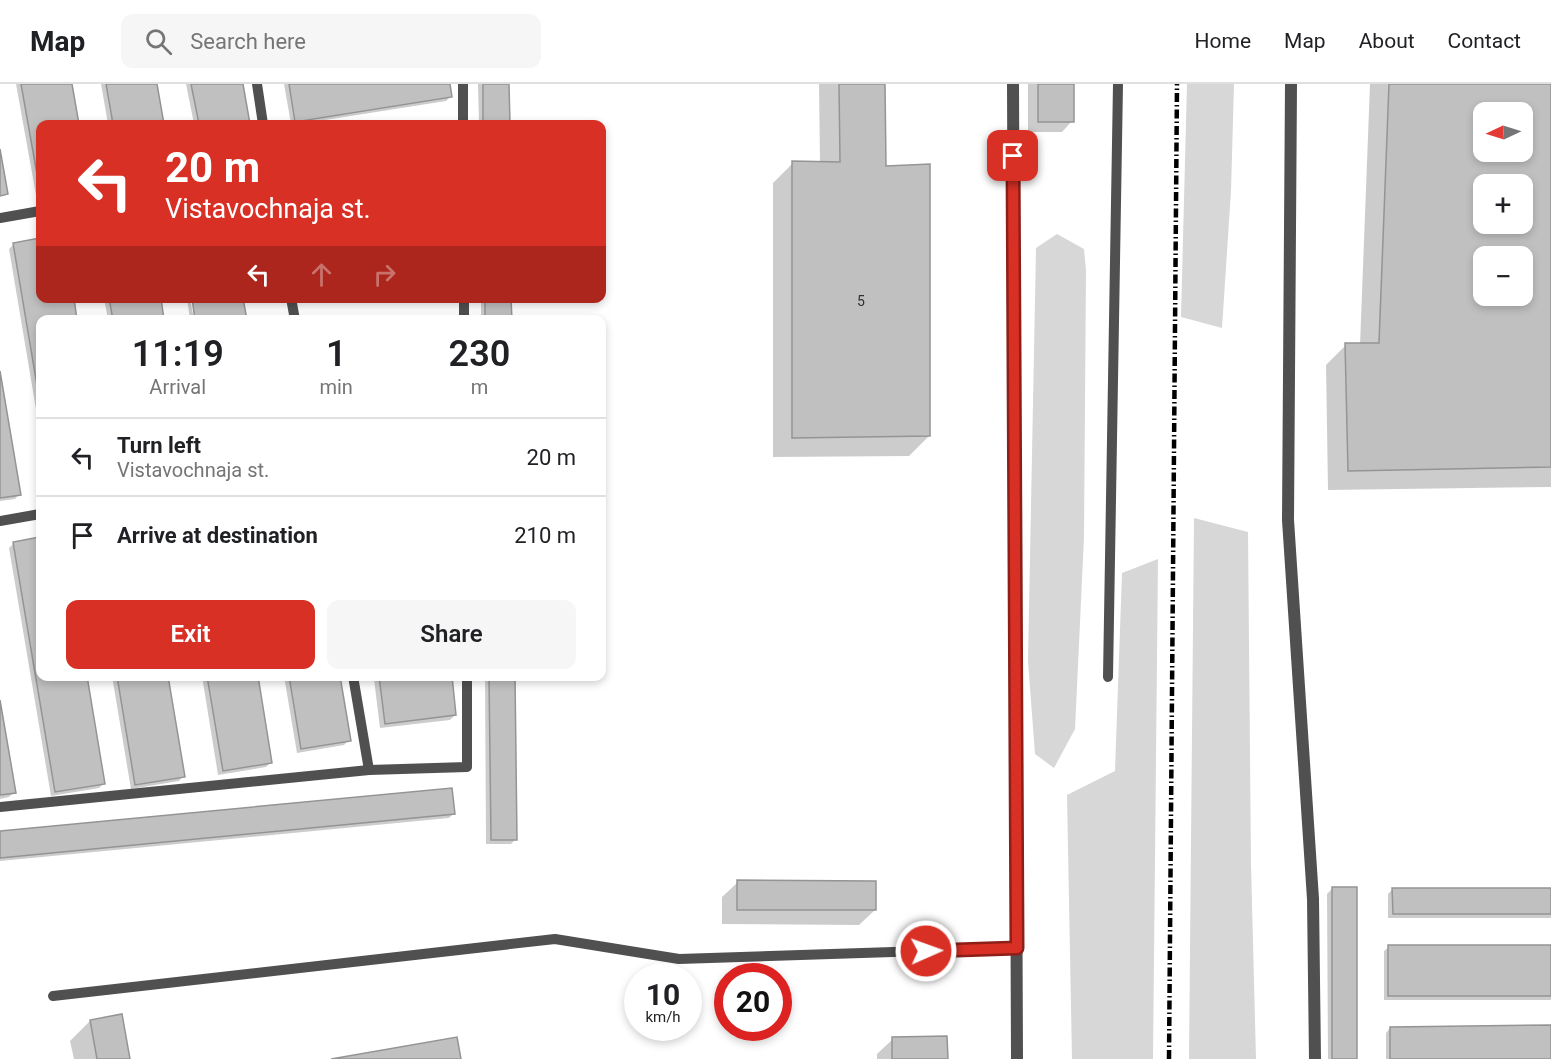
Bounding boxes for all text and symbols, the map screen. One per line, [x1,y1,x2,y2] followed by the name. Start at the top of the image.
[121,14,541,68] search box
[30,25,85,58] text: Map
[142,25,175,58] icon: search
[190,29,306,54] text: Search here
[1195,29,1251,53] text: Home
[1284,29,1326,53] text: Map
[1359,29,1415,53] text: About
[1448,29,1521,53] text: Contact
[1473,102,1533,162] north arrow
[1473,102,1533,306] map controls
[987,130,1038,181] pin
[996,139,1029,172] icon: arrive
[165,143,260,192] text: 20 m
[66,144,144,222] icon: left
[1473,174,1533,234] button: +
[165,193,371,225] text: Vistavochnaja st.
[1473,246,1533,306] button: −
[242,258,275,291] icon: left
[305,258,338,291] icon: ahead
[368,258,401,291] icon: right
[857,293,865,309] house number: 5
[132,333,224,375] text: 11:19
[326,333,346,375] text: 1
[449,333,510,375] text: 230
[149,375,206,399] text: Arrival
[319,375,353,399] text: min
[471,375,488,399] text: m
[117,433,201,458] text: Turn left
[66,441,99,474] icon: left
[527,445,576,470] text: 20 m
[117,458,269,482] text: Vistavochnaja st.
[66,519,99,552] icon: arrive
[117,523,318,548] text: Arrive at destination
[514,523,576,548] text: 210 m
[66,600,315,669] button: Exit
[327,600,576,669] button: Share
[894,919,958,983] position arrow
[714,963,792,1041] speed limit sign: 20
[646,977,680,1012] text: 10
[645,1008,681,1026] text: km/h

